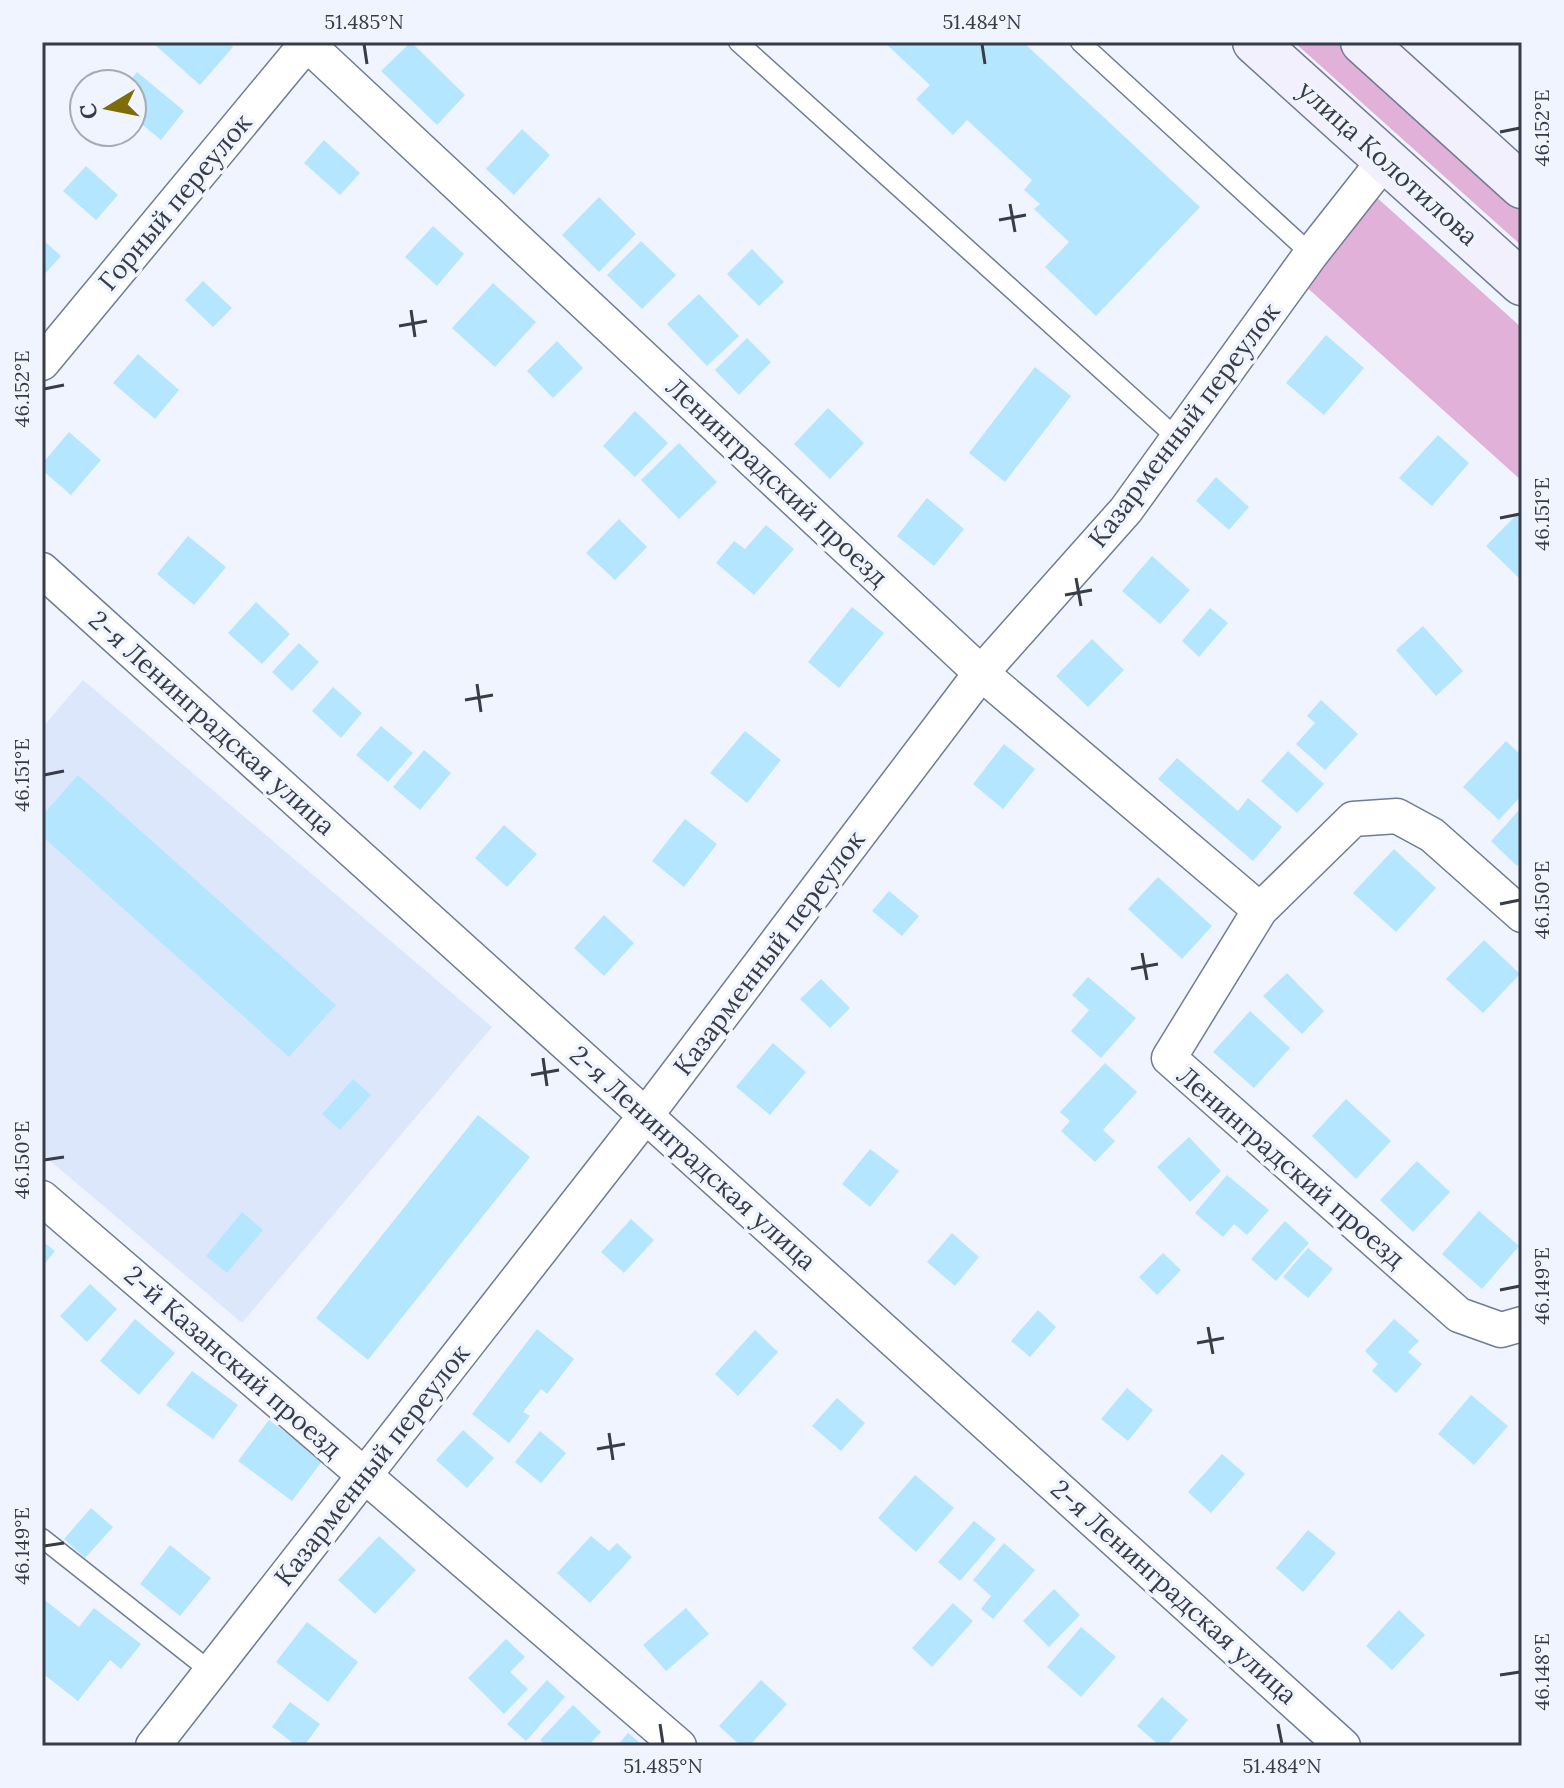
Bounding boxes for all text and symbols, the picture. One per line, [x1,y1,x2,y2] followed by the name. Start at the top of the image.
[324,9,404,34] text: 51.485°N
[942,9,1022,34] text: 51.484°N
[68,68,148,148] north arrow
[1291,73,1485,252] street label: улица Колотилова
[1529,90,1554,166] text: 46.152°E
[73,102,103,121] text: С
[91,106,258,297] street label: Горный переулок
[1081,296,1286,554] street label: Казарменный переулок
[9,351,34,427] text: 46.152°E
[660,370,895,593] street label: Ленинградский проезд
[1529,477,1554,551] text: 46.151°E
[82,603,342,842] street label: 2-я Ленинградская улица
[9,738,34,812] text: 46.151°E
[666,824,871,1082] street label: Казарменный переулок
[1529,861,1554,939] text: 46.150°E
[563,1038,823,1277] street label: 2-я Ленинградская улица
[1171,1059,1412,1275] street label: Ленинградский проезд
[9,1121,34,1199] text: 46.150°E
[1529,1247,1554,1325] text: 46.149°E
[118,1258,349,1465] street label: 2-й Казанский проезд
[267,1337,476,1592] street label: Казарменный переулок
[1044,1472,1304,1711] street label: 2-я Ленинградская улица
[9,1507,34,1585] text: 46.149°E
[1529,1633,1554,1711] text: 46.148°E
[623,1753,703,1778] text: 51.485°N
[1242,1753,1322,1778] text: 51.484°N

